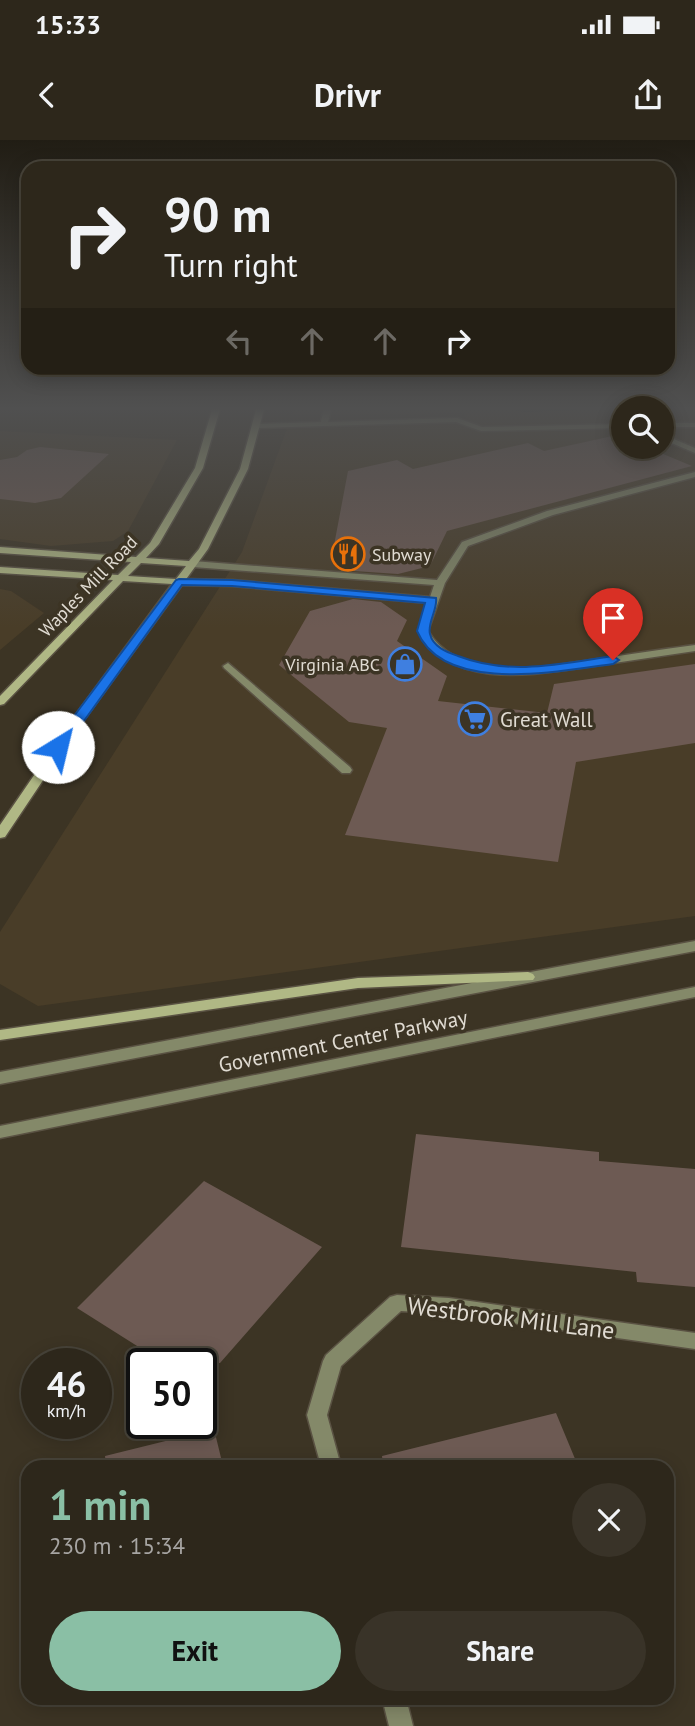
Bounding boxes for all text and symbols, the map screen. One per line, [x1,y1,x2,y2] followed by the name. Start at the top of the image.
[35,8,101,41] text: 15:33
[314,74,381,116] text: Drivr
[28,76,66,114] icon: back
[629,76,667,114] icon: share
[164,182,271,246] text: 90 m
[49,189,140,280] icon: right
[164,244,298,286] text: Turn right
[220,322,258,360] icon: left
[293,322,331,360] icon: ahead
[366,322,404,360] icon: ahead
[439,322,477,360] icon: right
[611,396,674,459] map controls
[611,396,674,459] button: search
[34,530,142,642] street label: Waples Mill Road
[329,535,367,573] restaurant icon: Subway
[372,543,432,566] place label: Subway
[583,588,643,660] pin
[594,599,632,637] icon: arrive
[386,645,424,683] shop icon: Virginia ABC
[284,653,380,676] place label: Virginia ABC
[456,700,494,738] supermarket icon: Great Wall
[500,706,593,733] place label: Great Wall
[21,710,95,784] position arrow
[216,1004,470,1078] street label: Government Center Parkway
[406,1290,616,1346] street label: Westbrook Mill Lane
[126,1348,217,1439] speed limit sign: 50
[47,1361,86,1407] text: 46
[47,1399,86,1422] text: km/h
[49,1477,151,1532] text: 1 min
[572,1483,646,1557] button: close
[49,1531,185,1560] text: 230 m · 15:34
[49,1611,341,1691] button: Exit
[355,1611,646,1691] button: Share

